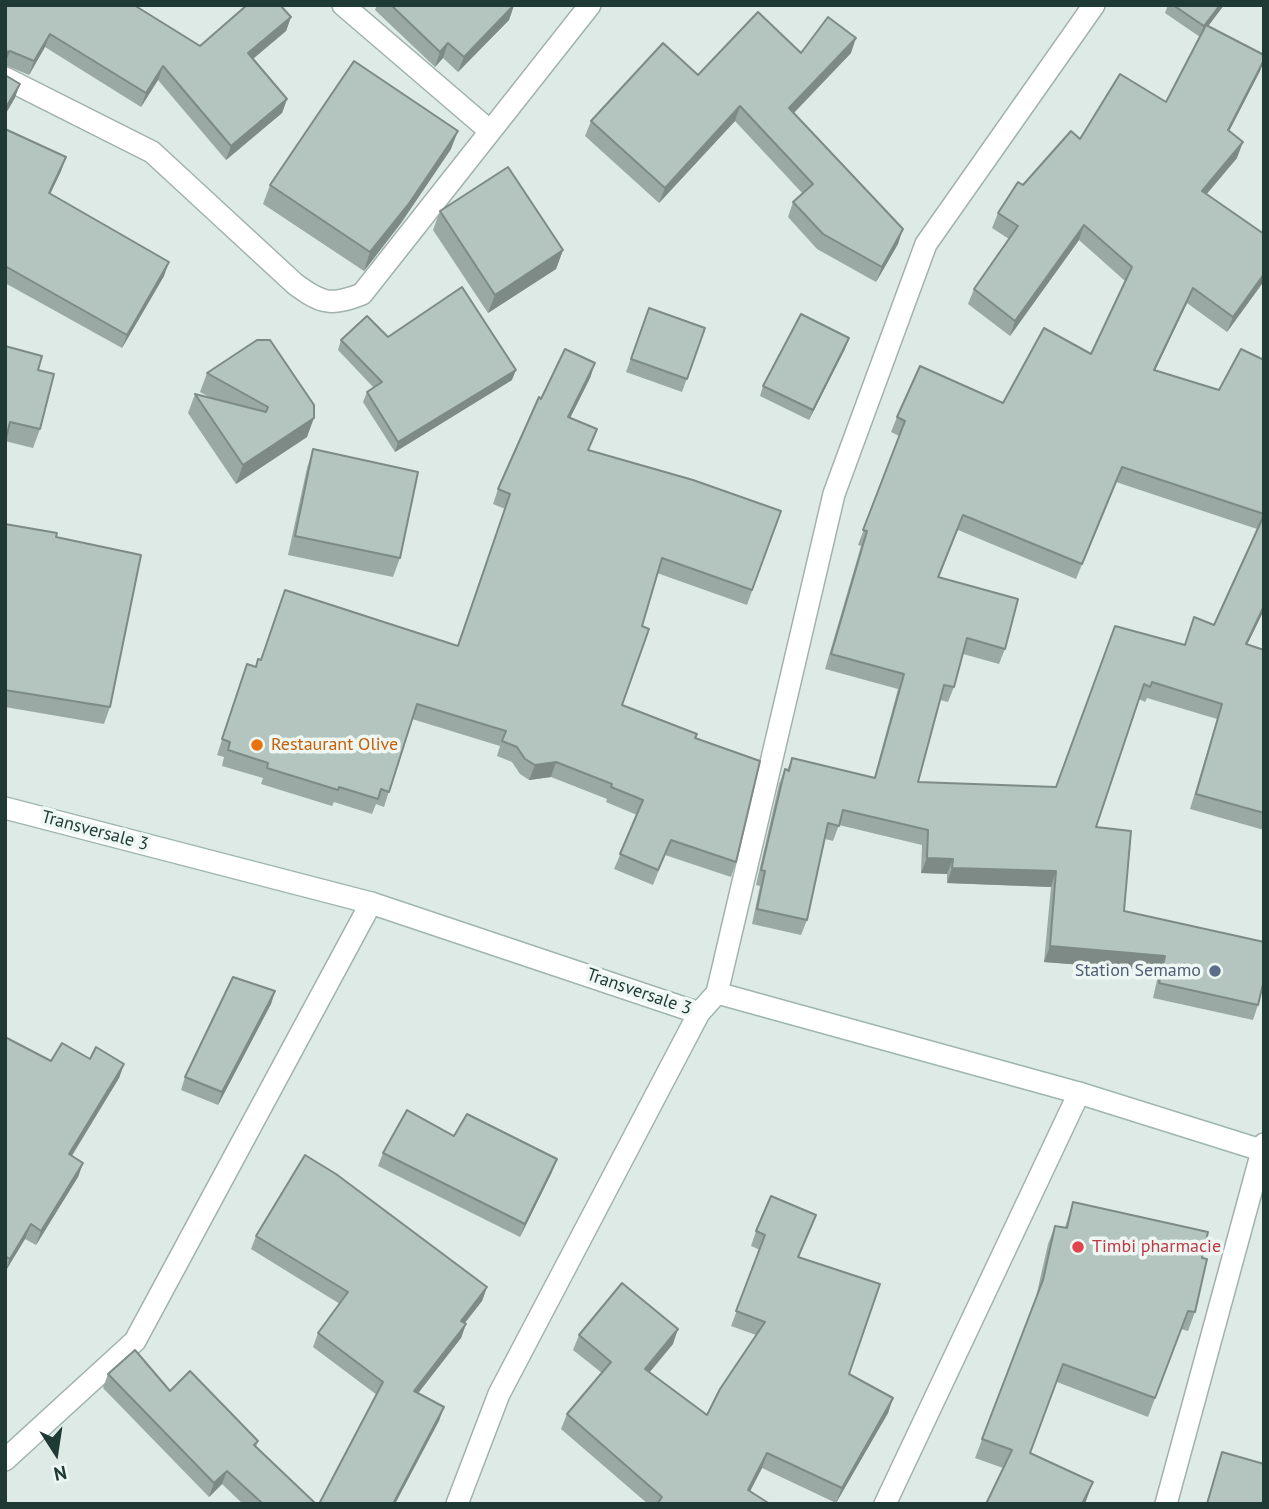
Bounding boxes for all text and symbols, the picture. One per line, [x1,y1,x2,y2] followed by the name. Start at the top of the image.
[271,734,398,756] place label: Restaurant Olive
[249,737,265,753] marker: Restaurant Olive
[39,806,151,856] street label: Transversale 3
[1075,960,1201,982] place label: Station Semamo
[1207,963,1223,979] marker: Station Semamo
[584,964,694,1020] street label: Transversale 3
[1092,1236,1221,1258] place label: Timbi pharmacie
[1070,1239,1086,1255] marker: Timbi pharmacie
[21,1418,91,1488] north arrow
[52,1461,69,1487] text: N

